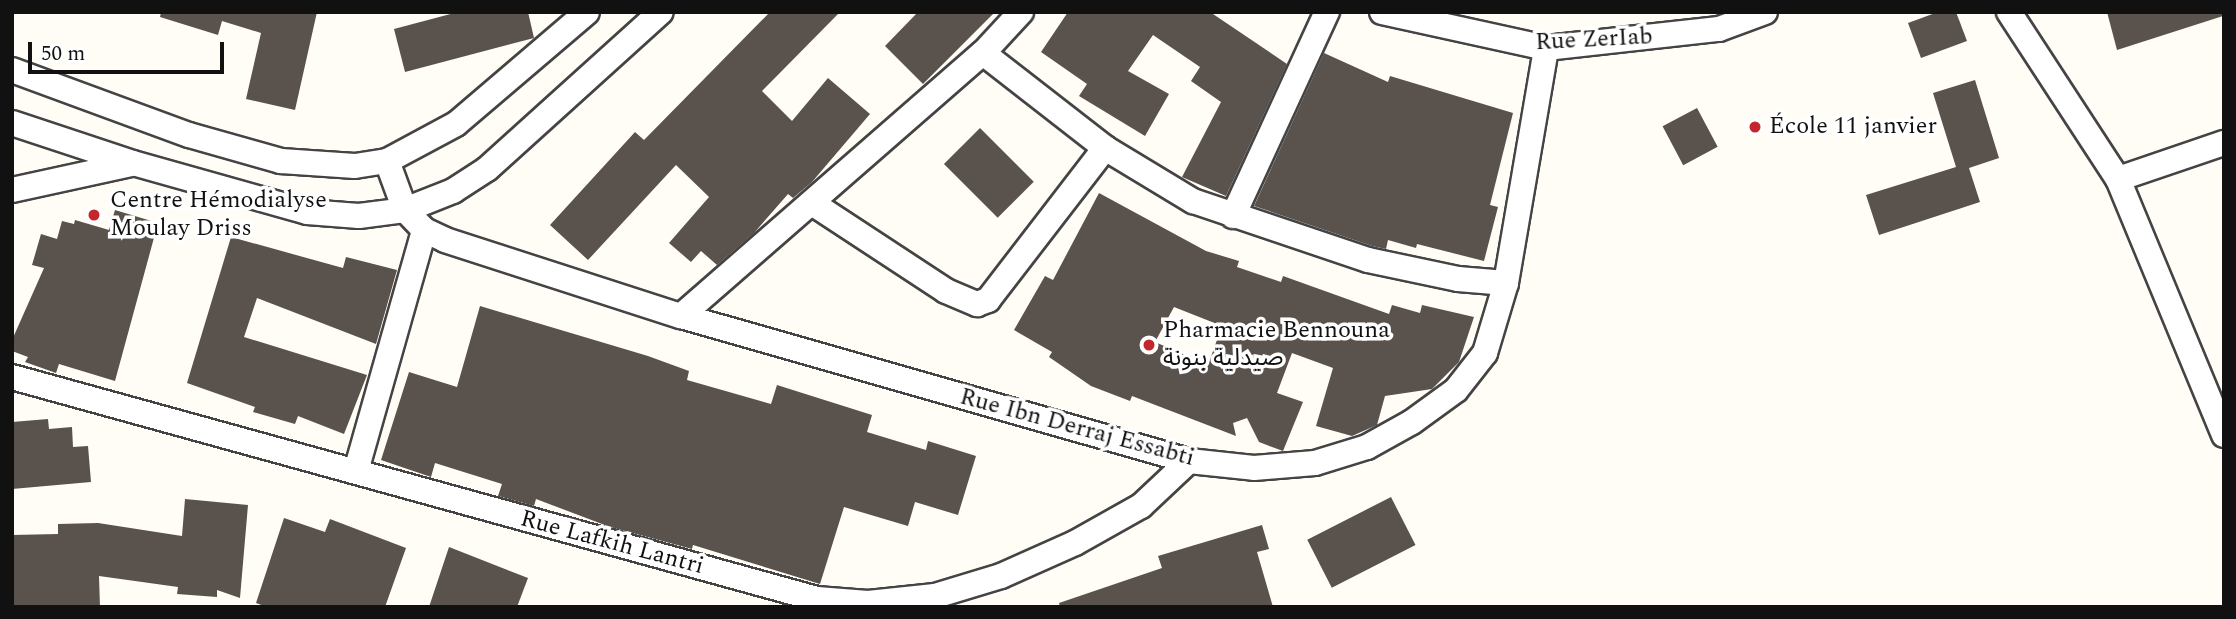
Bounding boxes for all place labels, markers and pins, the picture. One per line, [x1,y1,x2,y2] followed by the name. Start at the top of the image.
[1769,113,1937,141] place label: École 11 janvier
[1747,119,1763,135] marker: École 11 janvier
[110,187,327,243] place label: Centre Hémodialyse Moulay Driss
[84,205,104,225] marker: Centre Hémodialyse Moulay Driss
[1163,317,1390,373] place label: Pharmacie Bennouna صيدلية بنونة
[1141,337,1157,353] marker: Pharmacie Bennouna صيدلية بنونة

